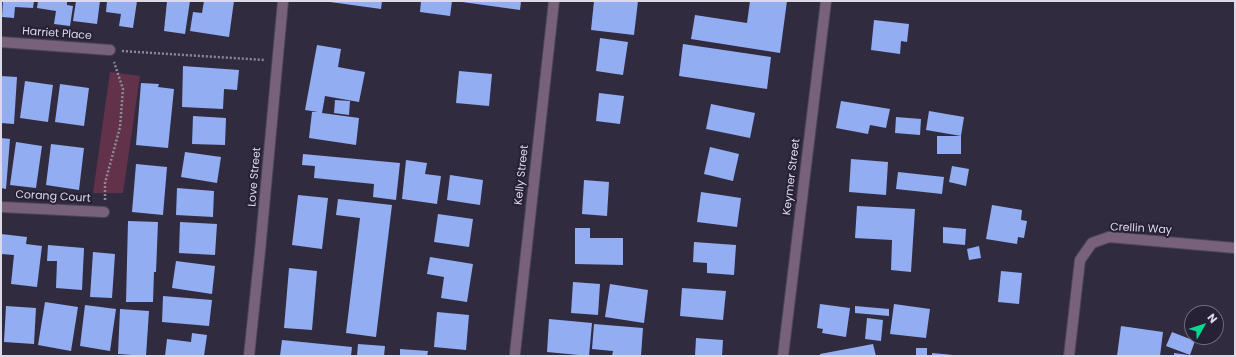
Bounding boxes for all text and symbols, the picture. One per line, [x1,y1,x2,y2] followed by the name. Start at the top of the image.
[22,25,92,43] street label: Harriet Place
[781,138,803,216] street label: Keymer Street
[512,144,532,206] street label: Kelly Street
[246,147,264,207] street label: Love Street
[15,188,91,206] street label: Corang Court
[1110,221,1172,237] street label: Crellin Way
[1184,305,1224,345] north arrow
[1204,310,1221,326] text: N

